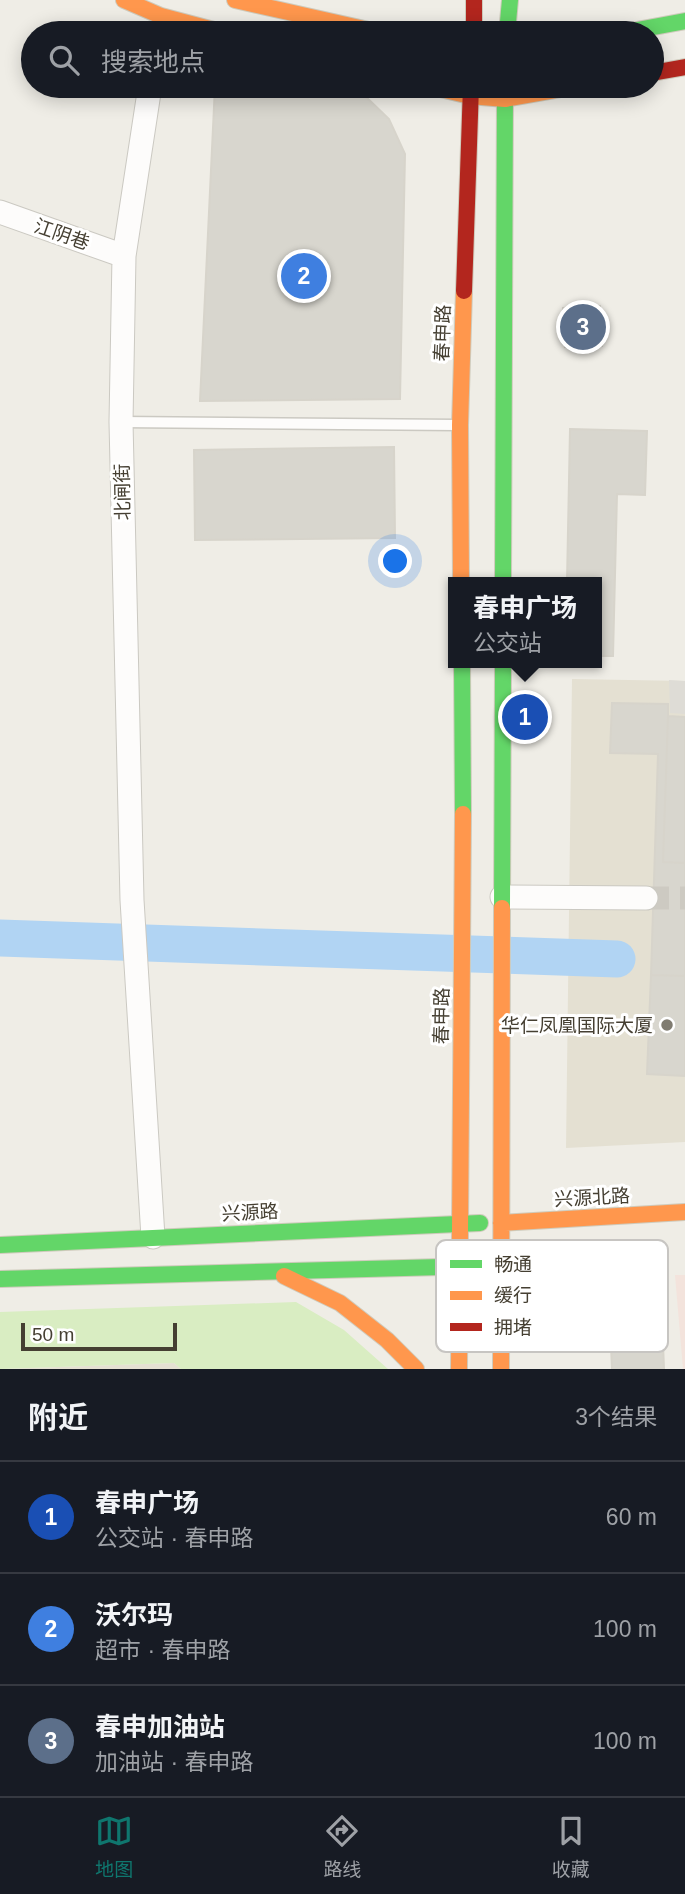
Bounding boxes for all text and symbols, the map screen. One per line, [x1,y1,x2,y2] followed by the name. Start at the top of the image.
[21,21,664,98] search box
[45,41,83,79] icon: search
[101,47,205,77] text: 搜索地点
[31,215,92,254] street label: 江阴巷
[281,250,327,302] pin: 2
[560,301,606,353] pin: 3
[431,304,454,362] street label: 春申路
[112,463,133,521] street label: 北闸街
[378,544,412,578] your location
[448,577,602,668] popup
[473,593,577,623] text: 春申广场
[473,630,542,656] text: 公交站
[502,691,548,743] pin: 1
[431,987,452,1045] street label: 春申路
[501,1015,653,1036] place label: 华仁凤凰国际大厦
[659,1017,675,1033] marker: 华仁凤凰国际大厦
[554,1185,631,1210] street label: 兴源北路
[221,1201,279,1224] street label: 兴源路
[436,1240,668,1352] legend
[494,1254,532,1275] text: 畅通
[494,1285,532,1306] text: 缓行
[494,1317,532,1338] text: 拥堵
[21,1320,177,1352] scale bar
[32,1324,74,1345] text: 50 m
[28,1401,88,1434] text: 附近
[575,1404,657,1430] text: 3个结果
[95,1488,199,1518] text: 春申广场
[45,1504,57,1530] text: 1
[606,1504,657,1530] text: 60 m
[95,1525,253,1551] text: 公交站 · 春申路
[95,1600,173,1630] text: 沃尔玛
[45,1616,57,1642] text: 2
[593,1616,657,1642] text: 100 m
[95,1637,230,1663] text: 超市 · 春申路
[95,1712,225,1742] text: 春申加油站
[45,1728,57,1754] text: 3
[593,1728,657,1754] text: 100 m
[95,1749,253,1775] text: 加油站 · 春申路
[95,1812,133,1881] tab: 地图
[323,1812,362,1881] tab: 路线
[552,1812,590,1881] tab: 收藏

